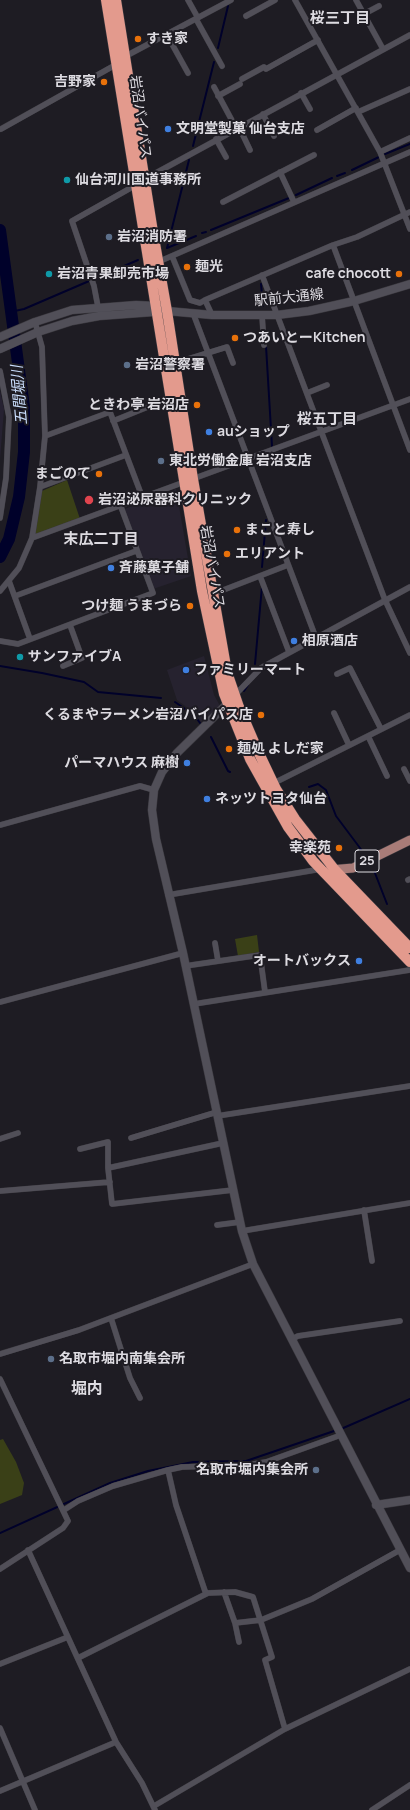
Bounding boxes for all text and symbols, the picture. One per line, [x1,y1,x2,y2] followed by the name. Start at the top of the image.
[310,10,370,28] district label: 桜三丁目
[146,31,188,47] place label: すき家
[133,34,143,44] marker: すき家
[54,74,96,90] place label: 吉野家
[126,74,154,160] street label: 岩沼バイパス
[99,77,109,87] marker: 吉野家
[176,121,305,137] place label: 文明堂製菓 仙台支店
[163,124,173,134] marker: 文明堂製菓 仙台支店
[75,172,201,188] place label: 仙台河川国道事務所
[62,175,72,185] marker: 仙台河川国道事務所
[117,229,187,245] place label: 岩沼消防署
[104,232,114,242] marker: 岩沼消防署
[195,259,223,275] place label: 麺光
[182,262,192,272] marker: 麺光
[57,266,169,282] place label: 岩沼青果卸売市場
[305,266,391,282] place label: cafe chocott
[44,269,54,279] marker: 岩沼青果卸売市場
[394,269,404,279] marker: cafe chocott
[253,286,325,310] street label: 駅前大通線
[243,330,365,346] place label: つあいとーKitchen
[230,333,240,343] marker: つあいとーKitchen
[135,357,205,373] place label: 岩沼警察署
[122,360,132,370] marker: 岩沼警察署
[8,364,32,426] water label: 五間堀川
[88,397,189,413] place label: ときわ亭 岩沼店
[192,400,202,410] marker: ときわ亭 岩沼店
[297,411,357,429] district label: 桜五丁目
[217,424,290,440] place label: auショップ
[204,427,214,437] marker: auショップ
[169,453,312,469] place label: 東北労働金庫 岩沼支店
[156,456,166,466] marker: 東北労働金庫 岩沼支店
[35,466,91,482] place label: まごのて
[94,469,104,479] marker: まごのて
[98,492,252,508] place label: 岩沼泌尿器科クリニック
[83,494,95,506] marker: 岩沼泌尿器科クリニック
[245,522,315,538] place label: まこと寿し
[196,524,228,610] street label: 岩沼バイパス
[232,525,242,535] marker: まこと寿し
[64,531,138,549] district label: 末広二丁目
[235,546,305,562] place label: エリアント
[222,549,232,559] marker: エリアント
[119,560,189,576] place label: 斉藤菓子舗
[106,563,116,573] marker: 斉藤菓子舗
[81,598,182,614] place label: つけ麺 うまづら
[185,601,195,611] marker: つけ麺 うまづら
[302,633,358,649] place label: 相原酒店
[289,636,299,646] marker: 相原酒店
[28,649,121,665] place label: サンファイブA
[15,652,25,662] marker: サンファイブA
[194,662,306,678] place label: ファミリーマート
[181,665,191,675] marker: ファミリーマート
[43,707,253,723] place label: くるまやラーメン岩沼バイパス店
[256,710,266,720] marker: くるまやラーメン岩沼バイパス店
[237,741,324,757] place label: 麺処 よしだ家
[224,744,234,754] marker: 麺処 よしだ家
[64,755,179,771] place label: パーマハウス 麻樹
[182,758,192,768] marker: パーマハウス 麻樹
[215,791,327,807] place label: ネッツトヨタ仙台
[202,794,212,804] marker: ネッツトヨタ仙台
[289,840,331,856] place label: 幸楽苑
[334,843,344,853] marker: 幸楽苑
[355,850,379,872] road number: 25
[253,953,351,969] place label: オートバックス
[354,956,364,966] marker: オートバックス
[59,1351,185,1367] place label: 名取市堀内南集会所
[46,1354,56,1364] marker: 名取市堀内南集会所
[71,1380,103,1400] district label: 堀内
[196,1462,308,1478] place label: 名取市堀内集会所
[311,1465,321,1475] marker: 名取市堀内集会所

